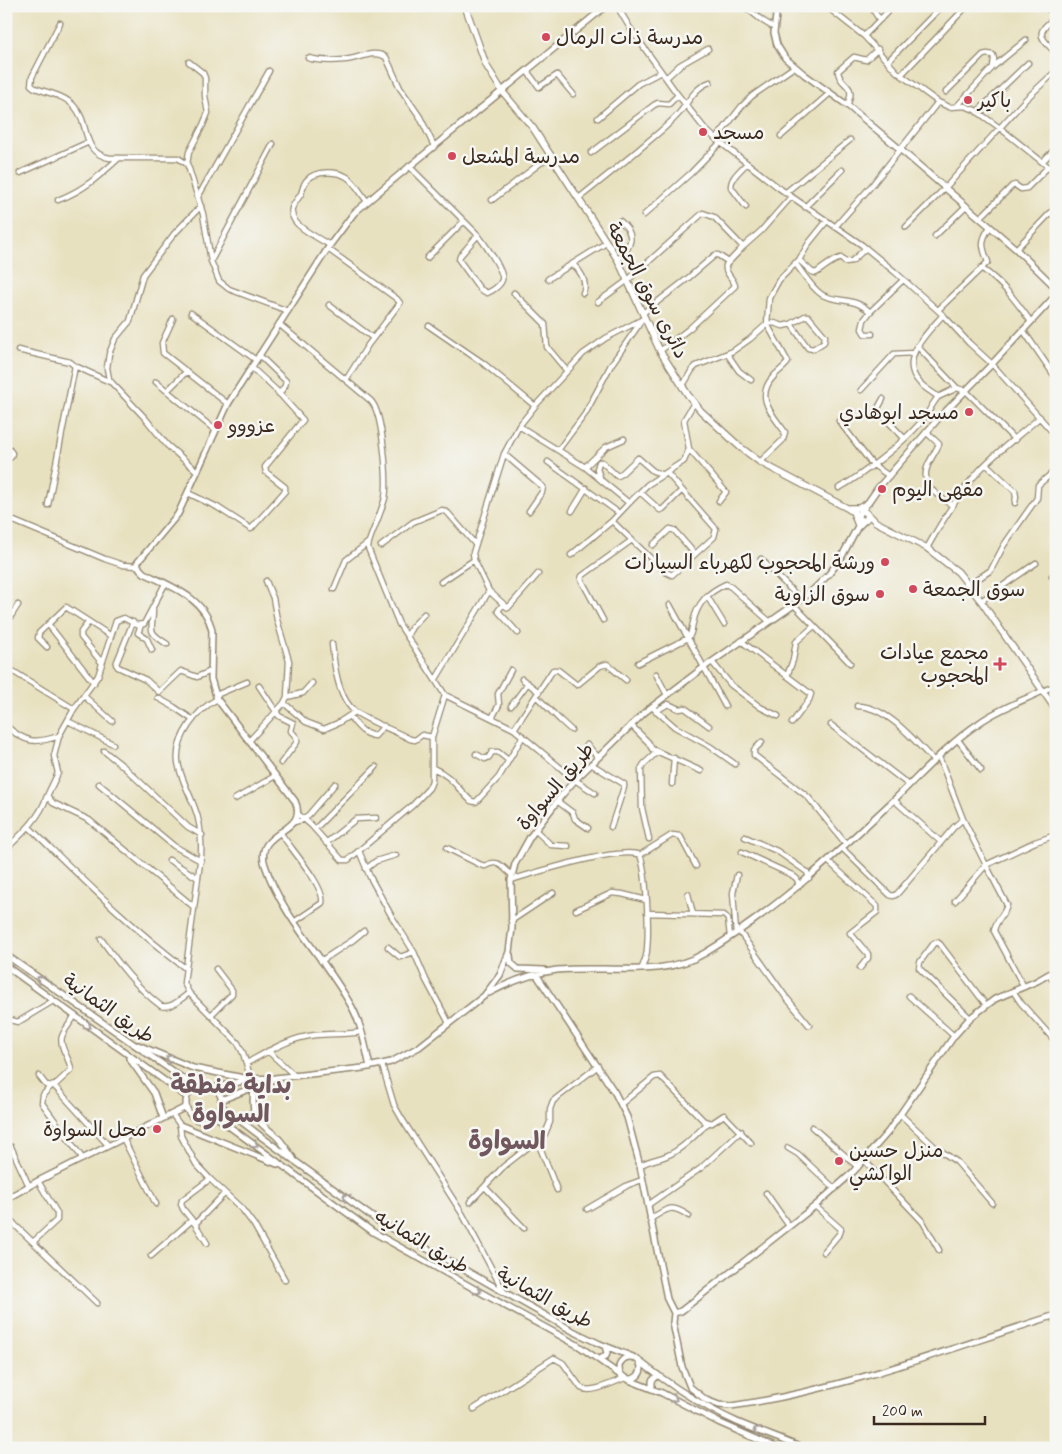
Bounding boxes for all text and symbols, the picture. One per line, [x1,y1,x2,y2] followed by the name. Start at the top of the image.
[556,25,703,52] place label: مدرسة ذات الرمال
[540,31,552,43] marker: مدرسة ذات الرمال
[976,88,1011,115] place label: باكير
[962,94,974,106] marker: باكير
[713,120,764,147] place label: مسجد
[697,126,709,138] marker: مسجد
[462,144,580,171] place label: مدرسة المشعل
[446,150,458,162] marker: مدرسة المشعل
[599,218,694,364] street label: دائرى سوق الجمعة
[839,400,959,427] place label: مسجد ابوهادي
[963,406,975,418] marker: مسجد ابوهادي
[227,413,275,440] place label: عزووو
[212,419,224,431] marker: عزووو
[892,477,984,504] place label: مقهى اليوم
[876,483,888,495] marker: مقهى اليوم
[624,550,875,577] place label: ورشة المحجوب لكهرباء السيارات
[879,556,891,568] marker: ورشة المحجوب لكهرباء السيارات
[923,577,1025,604] place label: سوق الجمعة
[775,582,870,609] place label: سوق الزاوية
[907,583,919,595] marker: سوق الجمعة
[874,588,886,600] marker: سوق الزاوية
[880,640,989,690] place label: مجمع عيادات المحجوب
[993,657,1007,671] marker: مجمع عيادات المحجوب
[511,737,601,837] street label: طريق السواوة
[57,968,159,1051] street label: طريق الثمانية
[37,976,46,985] one-way arrow
[82,1020,92,1029] one-way arrow
[165,1053,174,1064] one-way arrow
[170,1070,292,1132] district label: بداية منطقة السواوة
[43,1117,147,1144] place label: محل السواوة
[151,1123,163,1135] marker: محل السواوة
[468,1126,546,1159] district label: السواوة
[849,1138,943,1191] place label: منزل حسين الواكشي
[249,1139,258,1148] one-way arrow
[833,1155,845,1167] marker: منزل حسين الواكشي
[343,1195,352,1203] one-way arrow
[369,1203,474,1281] street label: طريق الثمانيه
[491,1261,597,1336] street label: طريق الثمانية
[473,1285,482,1295] one-way arrow
[669,1392,678,1403] one-way arrow
[874,1394,986,1426] scale bar
[882,1402,923,1422] text: 200 m
[753,1425,762,1436] one-way arrow

